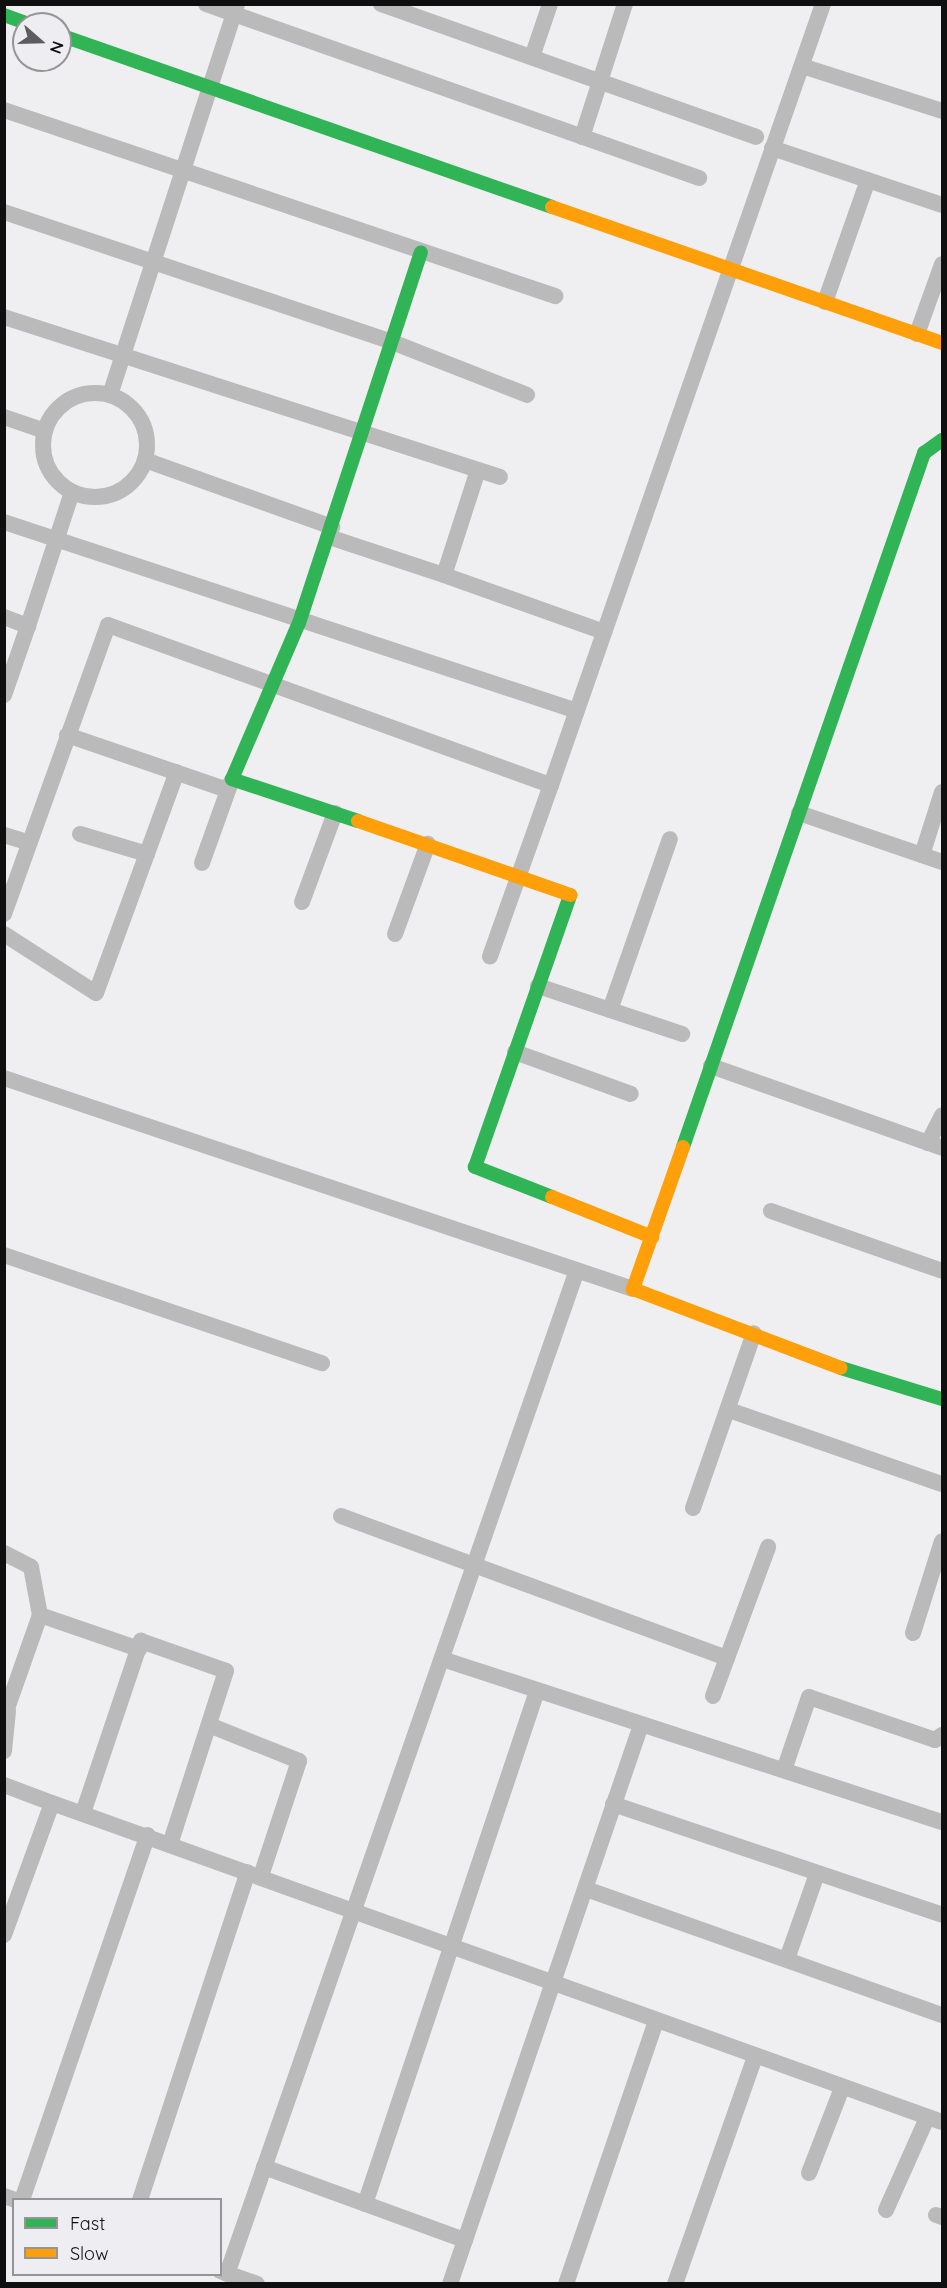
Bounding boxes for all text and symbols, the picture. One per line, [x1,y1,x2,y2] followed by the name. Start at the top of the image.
[12,12,72,72] north arrow
[46,39,68,56] text: N
[12,2198,222,2276] legend
[70,2212,105,2235] text: Fast
[70,2242,108,2265] text: Slow

